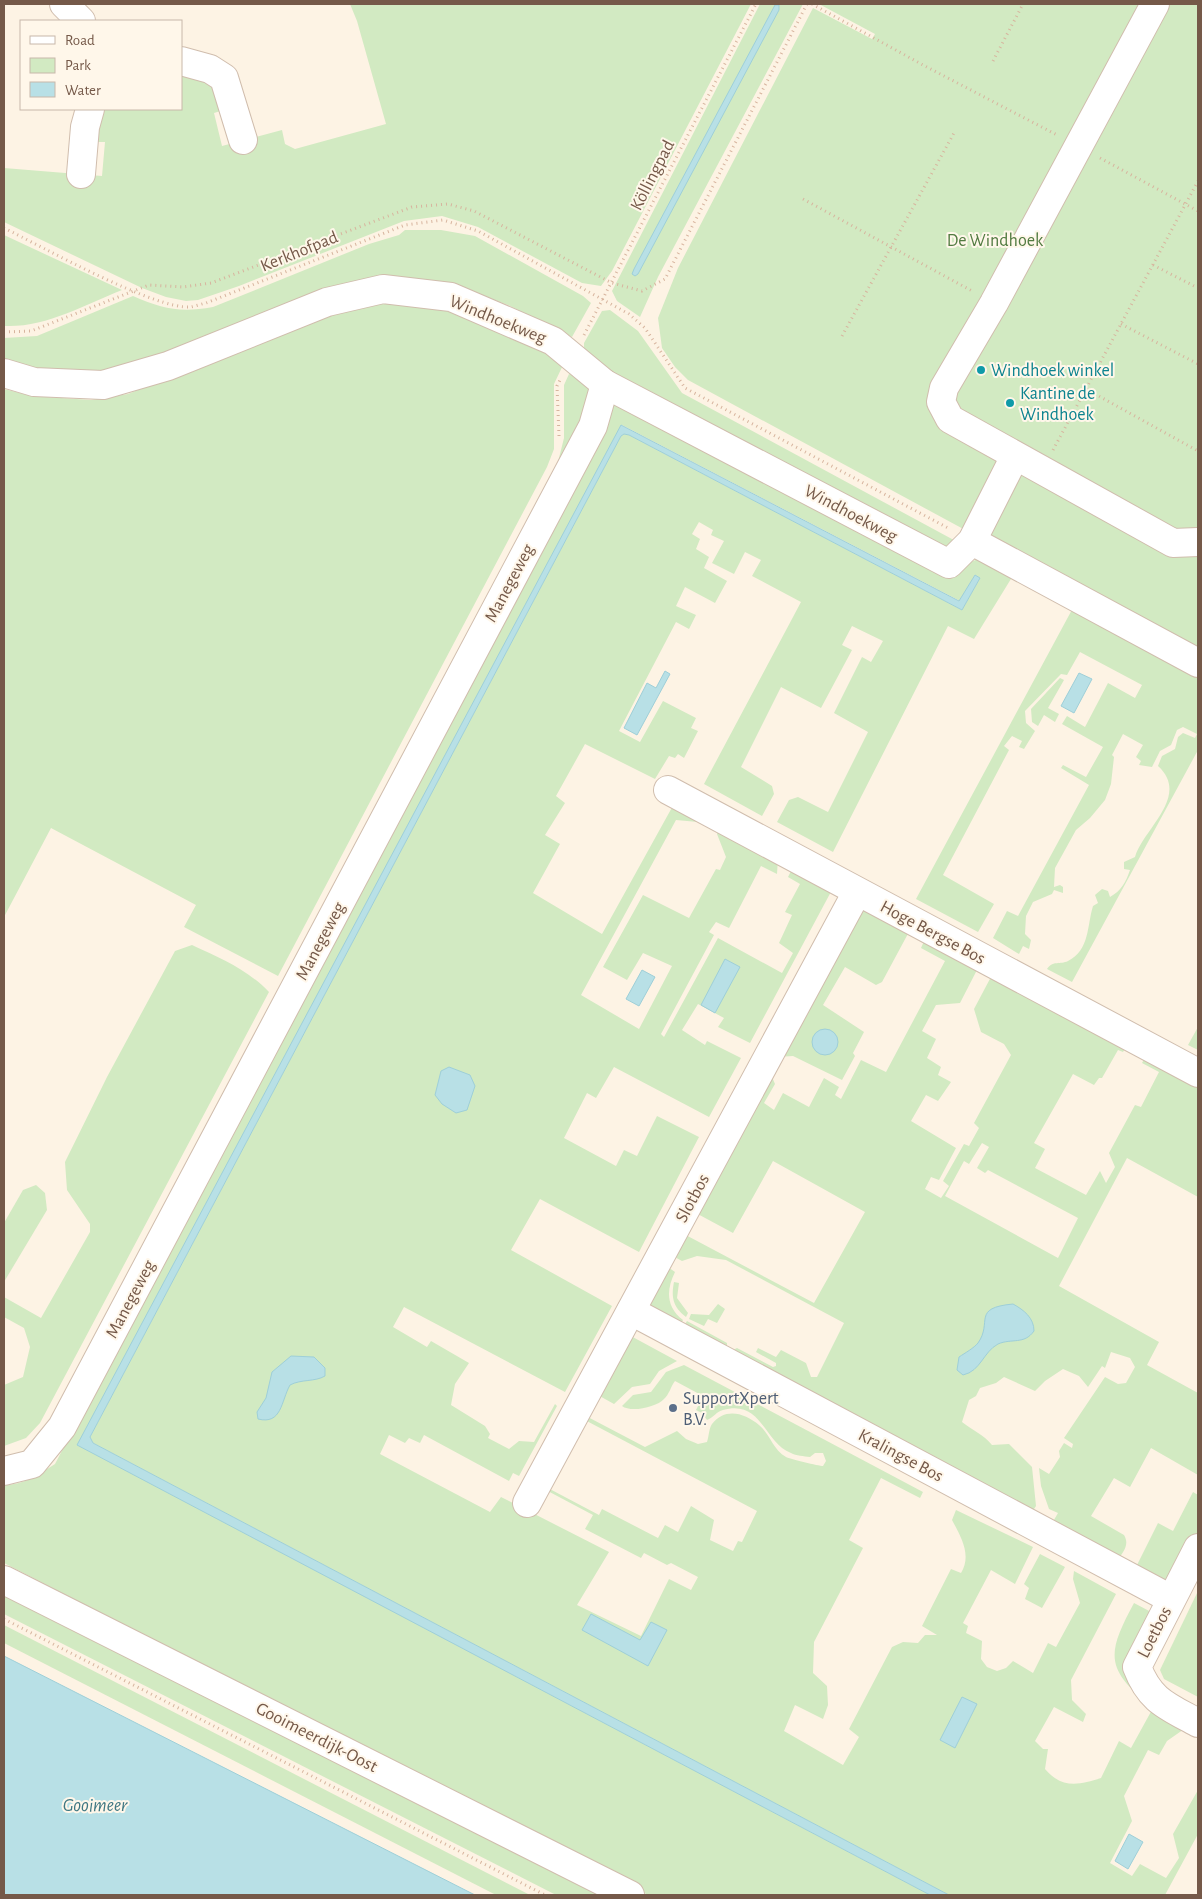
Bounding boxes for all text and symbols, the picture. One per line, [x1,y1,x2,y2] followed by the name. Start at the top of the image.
[20,20,182,110] legend
[65,33,95,48] text: Road
[65,58,91,73] text: Park
[65,83,101,98] text: Water
[628,137,678,214] street label: Köllingpad
[258,228,341,276] street label: Kerkhofpad
[947,232,1044,250] park label: De Windhoek
[447,292,549,348] street label: Windhoekweg
[991,362,1114,380] place label: Windhoek winkel
[975,364,987,376] marker: Windhoek winkel
[1020,385,1095,424] place label: Kantine de Windhoek
[1004,397,1016,409] marker: Kantine de Windhoek
[801,482,900,546] street label: Windhoekweg
[482,541,538,625] street label: Manegeweg
[877,898,988,968] street label: Hoge Bergse Bos
[293,899,349,983] street label: Manegeweg
[673,1171,713,1226] street label: Slotbos
[103,1257,159,1341] street label: Manegeweg
[683,1390,779,1429] place label: SupportXpert B.V.
[667,1402,679,1414] marker: SupportXpert B.V.
[855,1426,946,1486] street label: Kralingse Bos
[1134,1604,1175,1661] street label: Loetbos
[253,1700,380,1776] street label: Gooimeerdijk-Oost
[63,1796,128,1815] water label: Gooimeer

